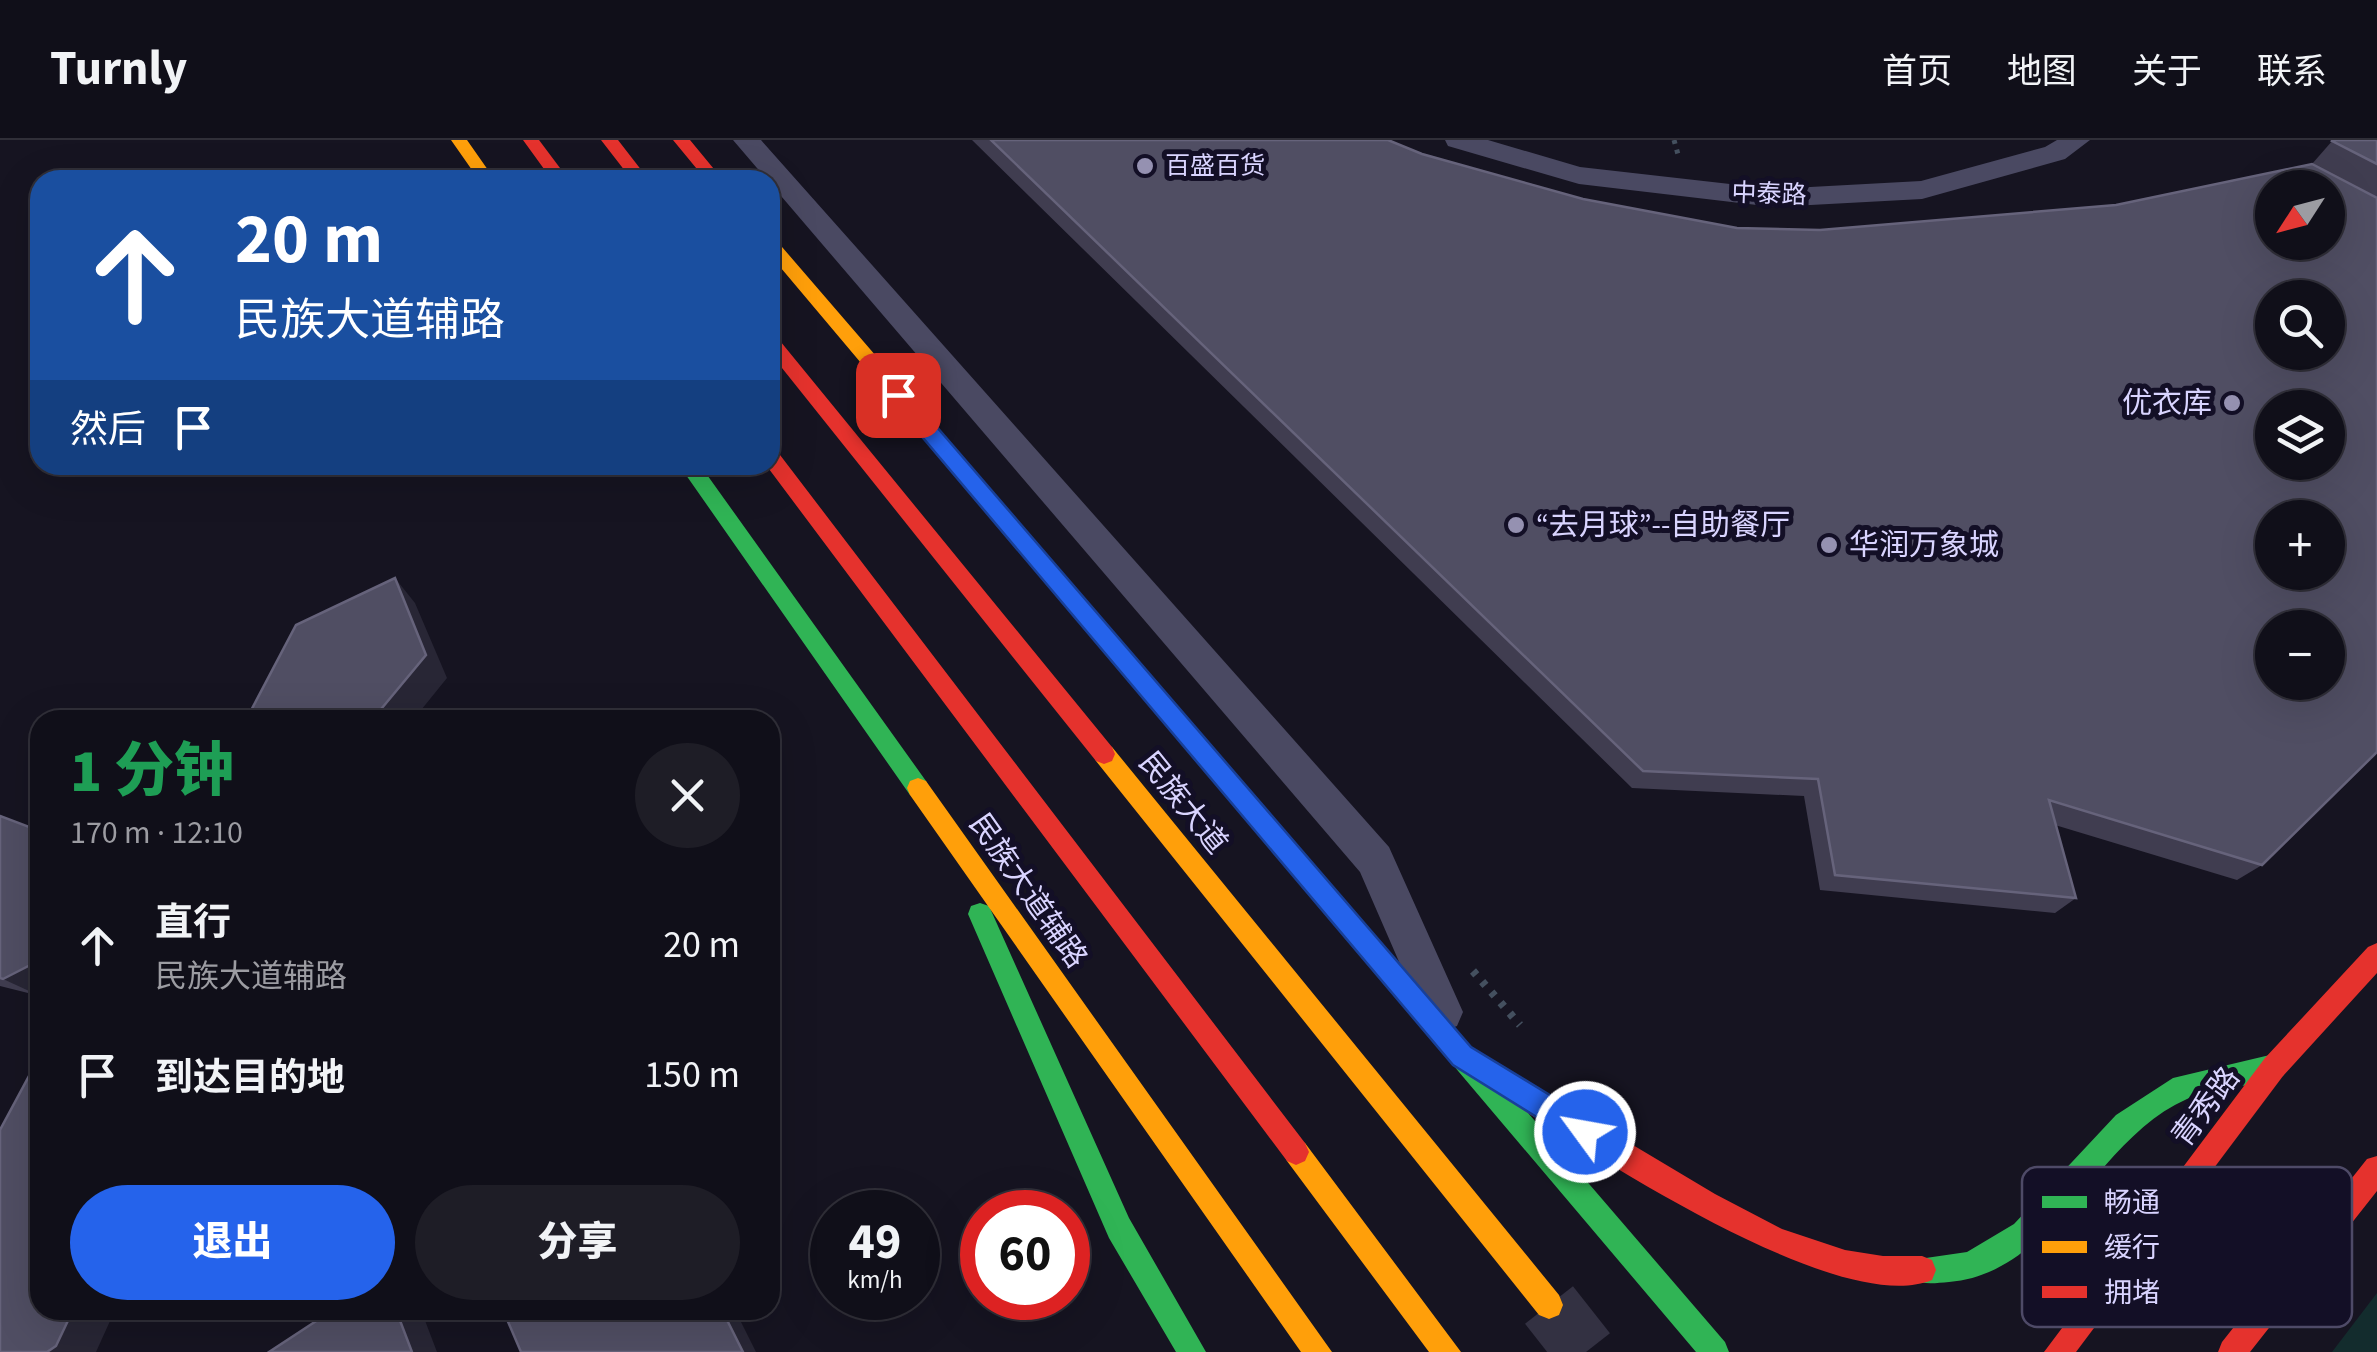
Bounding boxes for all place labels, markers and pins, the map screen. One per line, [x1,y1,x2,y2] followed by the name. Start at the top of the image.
[1165,148,1265,184] place label: 百盛百货
[1134,155,1156,177] marker: 百盛百货
[856,353,941,438] pin
[2122,382,2212,425] place label: 优衣库
[2221,392,2243,414] marker: 优衣库
[1536,504,1790,547] place label: “去月球”--自助餐厅
[1505,514,1527,536] marker: “去月球”--自助餐厅
[1849,524,1999,567] place label: 华润万象城
[1818,534,1840,556] marker: 华润万象城

